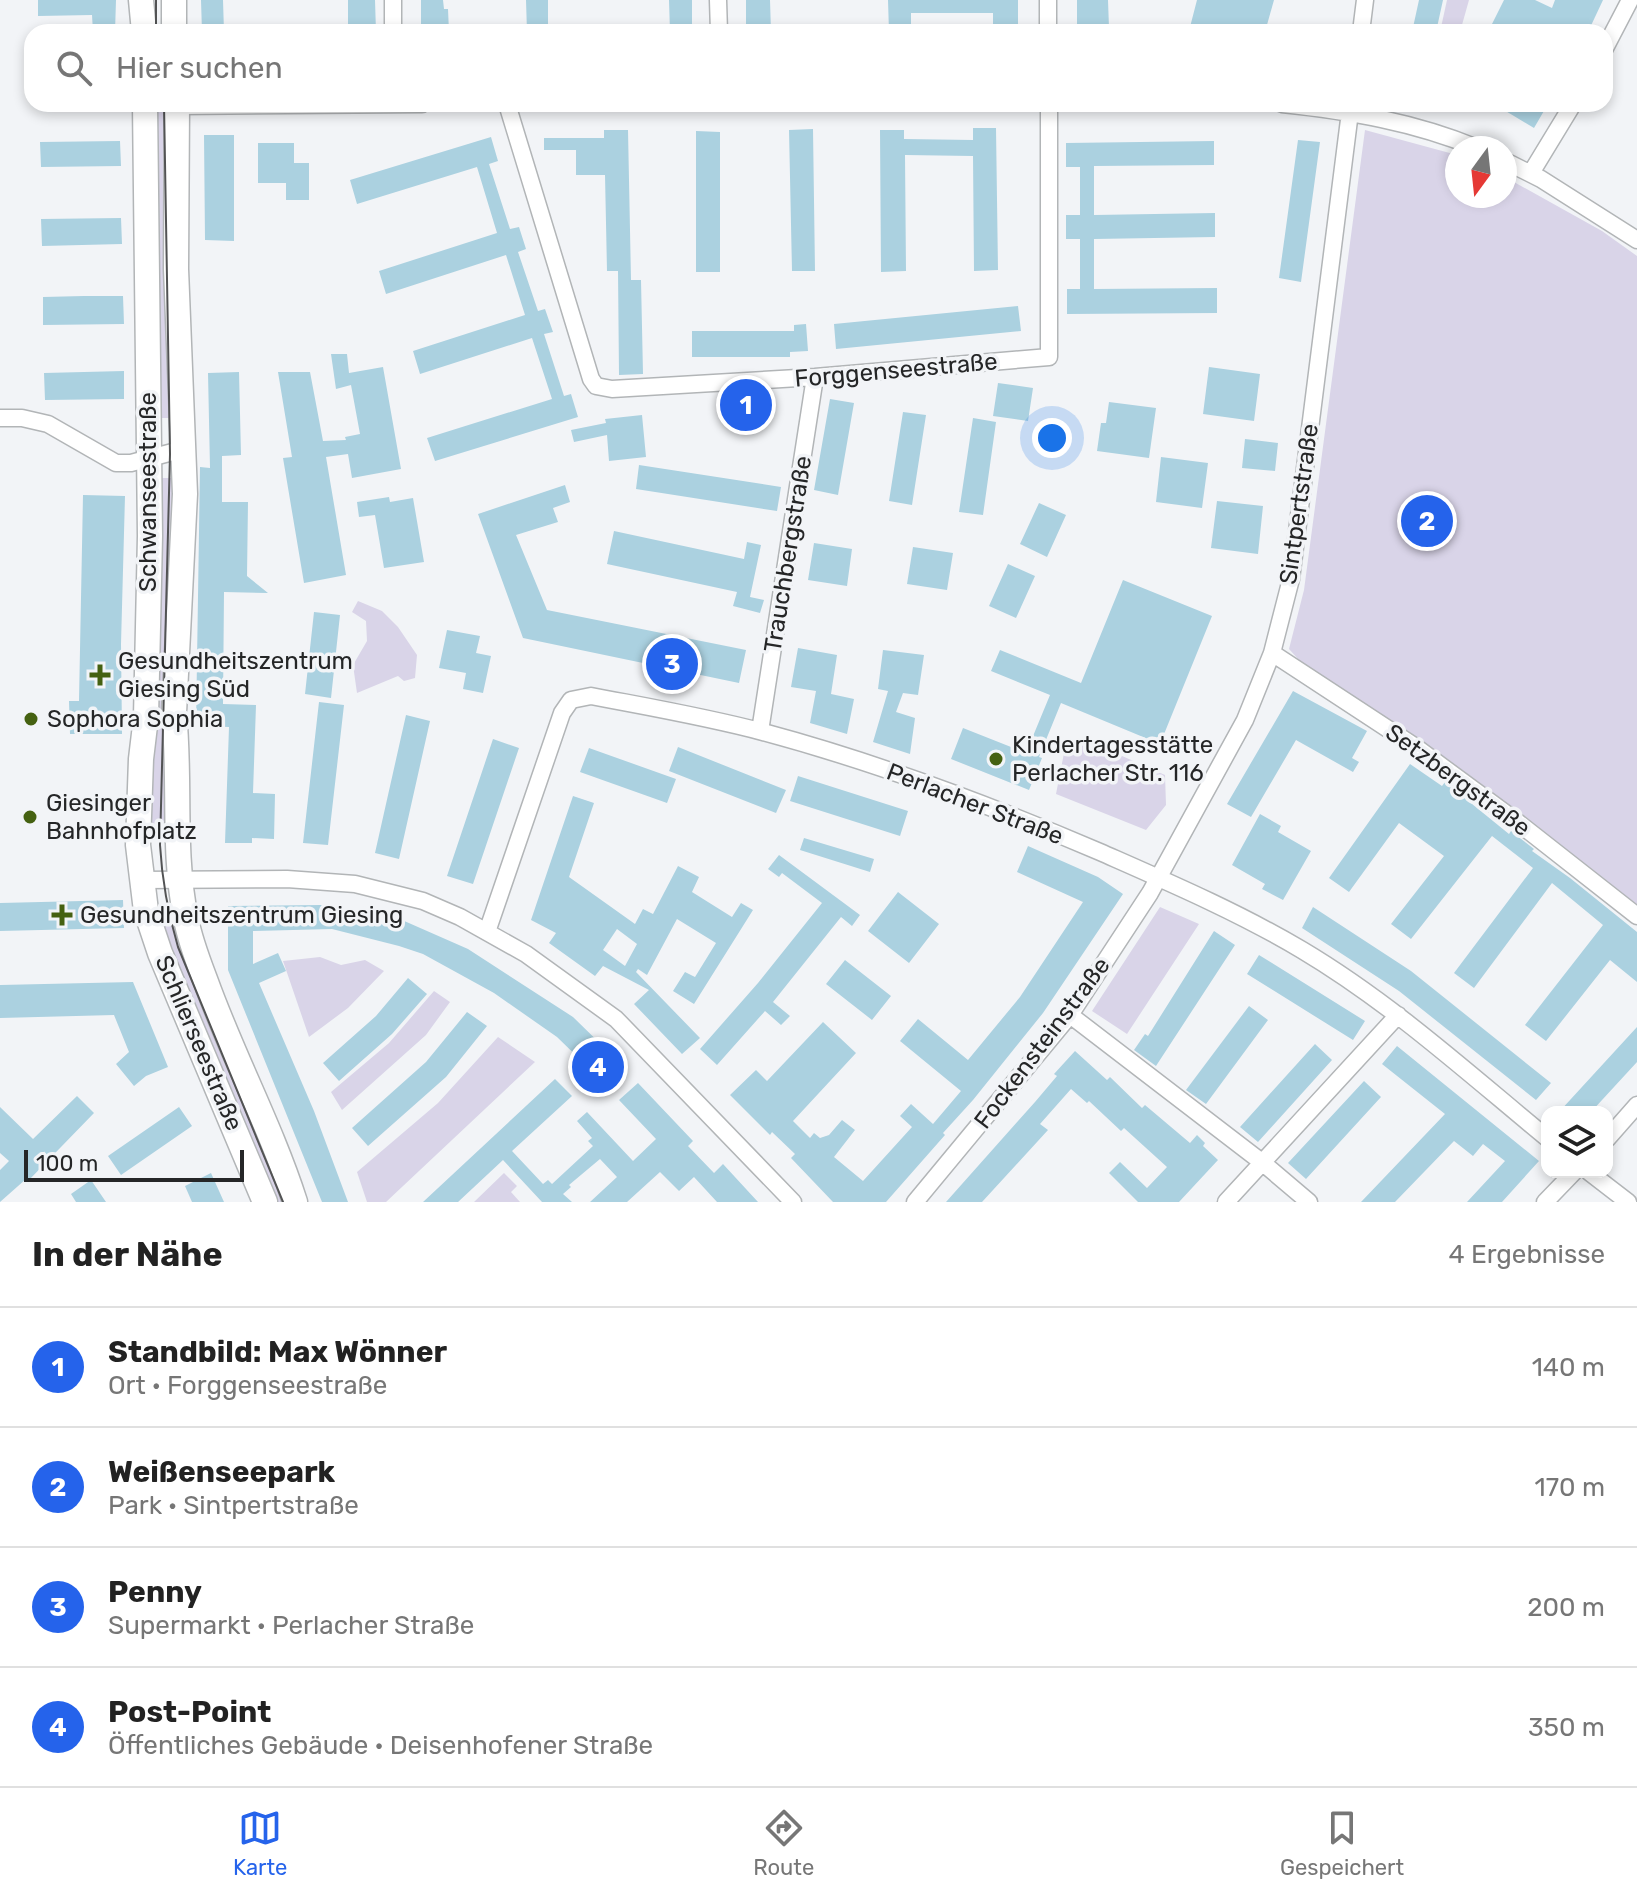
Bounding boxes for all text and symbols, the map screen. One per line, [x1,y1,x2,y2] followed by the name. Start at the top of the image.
[24,24,1613,112] search box
[52,46,96,90] icon: search
[116,50,283,86] text: Hier suchen
[1445,136,1517,208] north arrow
[793,347,999,393] street label: Forggenseestraße
[720,375,772,435] pin: 1
[134,392,162,592] street label: Schwanseestraße
[1032,418,1072,458] your location
[1274,422,1324,586] street label: Sintpertstraße
[759,454,817,654] street label: Trauchbergstraße
[1401,491,1453,551] pin: 2
[646,634,698,694] pin: 3
[118,647,353,703] place label: Gesundheitszentrum Giesing Süd
[89,664,111,686] marker: Gesundheitszentrum Giesing Süd
[47,705,223,733] place label: Sophora Sophia
[22,710,40,728] marker: Sophora Sophia
[1380,718,1536,842] street label: Setzbergstraße
[1012,731,1213,787] place label: Kindertagesstätte Perlacher Str. 116
[987,750,1005,768] marker: Kindertagesstätte Perlacher Str. 116
[883,757,1067,851] street label: Perlacher Straße
[46,789,197,845] place label: Giesinger Bahnhofplatz
[21,808,39,826] marker: Giesinger Bahnhofplatz
[80,901,403,929] place label: Gesundheitszentrum Giesing
[51,904,73,926] marker: Gesundheitszentrum Giesing
[149,951,249,1135] street label: Schlierseestraße
[968,952,1116,1134] street label: Fockensteinstraße
[572,1037,624,1097] pin: 4
[1541,1106,1613,1178] map controls
[1541,1106,1613,1178] button: layers
[24,1146,244,1182] scale bar
[36,1150,98,1177] text: 100 m
[32,1234,223,1275] text: In der Nähe
[1448,1239,1605,1270] text: 4 Ergebnisse
[108,1334,447,1370] text: Standbild: Max Wönner
[52,1352,64,1383] text: 1
[1532,1352,1605,1383] text: 140 m
[108,1370,387,1401] text: Ort · Forggenseestraße
[108,1454,335,1490] text: Weißenseepark
[50,1472,66,1503] text: 2
[1535,1472,1605,1503] text: 170 m
[108,1490,359,1521] text: Park · Sintpertstraße
[108,1574,202,1610] text: Penny
[49,1592,67,1623] text: 3
[1527,1592,1605,1623] text: 200 m
[108,1610,474,1641] text: Supermarkt · Perlacher Straße
[108,1694,271,1730] text: Post-Point
[49,1712,67,1743] text: 4
[1528,1712,1605,1743] text: 350 m
[108,1730,653,1761] text: Öffentliches Gebäude · Deisenhofener Straße
[233,1806,287,1881] tab: Karte
[753,1806,814,1881] tab: Route
[1280,1806,1404,1881] tab: Gespeichert

